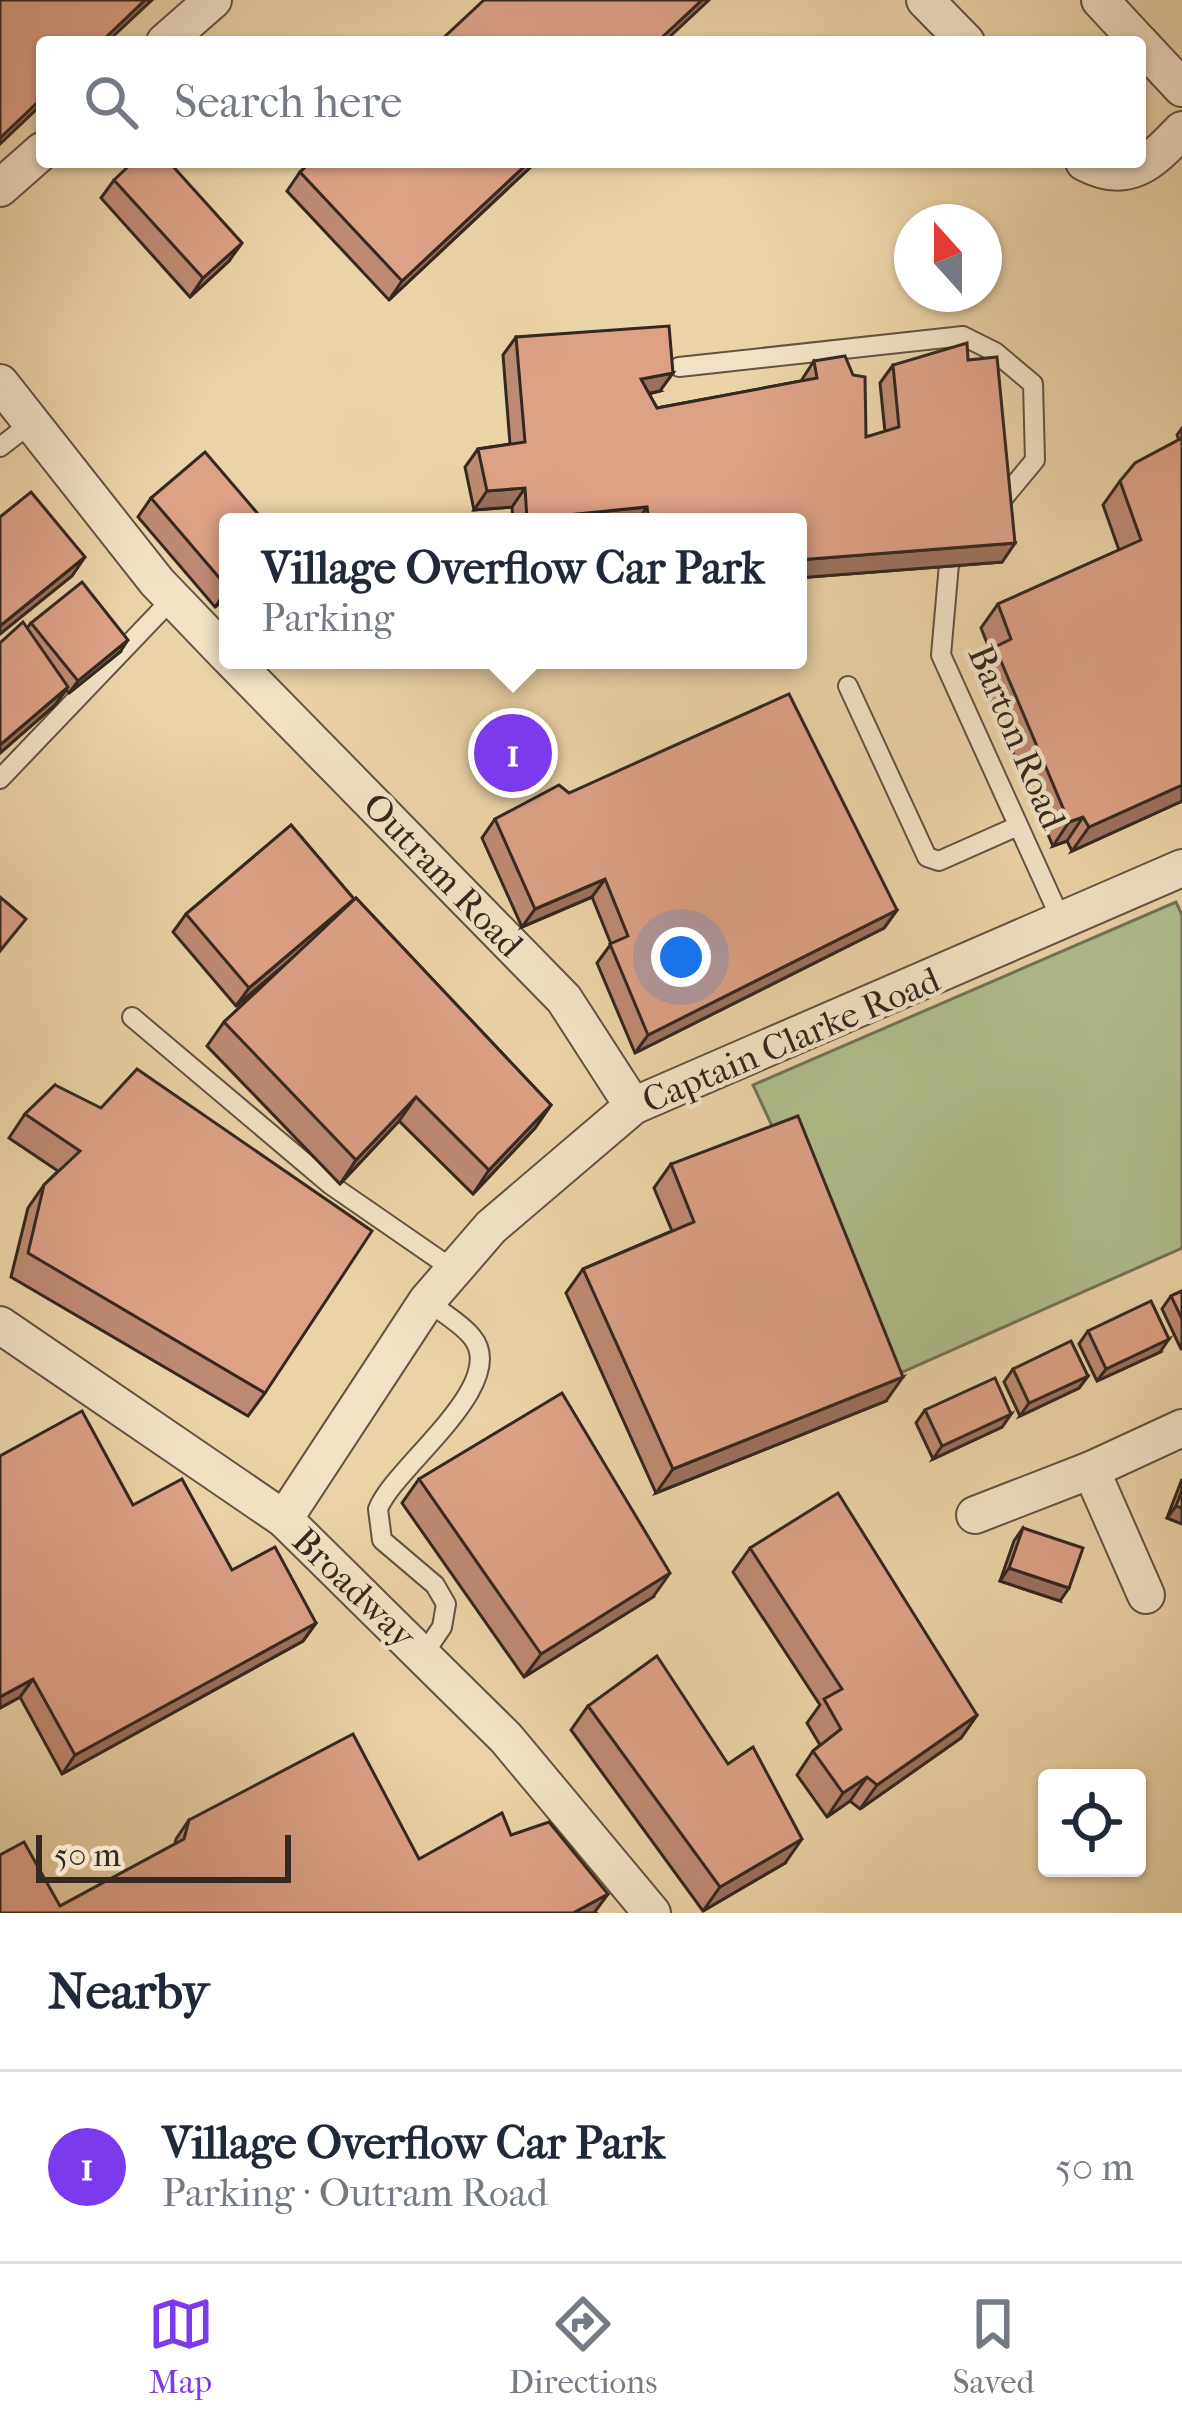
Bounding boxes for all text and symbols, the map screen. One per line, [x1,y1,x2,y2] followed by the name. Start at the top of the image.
[36,36,1146,168] search box
[78,69,144,135] icon: search
[174,76,402,129] text: Search here
[894,204,1002,312] north arrow
[219,513,807,669] popup
[262,542,764,595] text: Village Overflow Car Park
[262,595,394,641] text: Parking
[960,639,1075,835] street label: Barton Road
[474,708,552,798] pin: 1
[354,784,532,966] street label: Outram Road
[651,927,711,987] your location
[636,958,946,1122] street label: Captain Clarke Road
[284,1519,425,1658] street label: Broadway
[1038,1769,1146,1877] map controls
[1038,1769,1146,1877] button: locate
[36,1829,291,1882] scale bar
[54,1836,121,1875] text: 50 m
[48,1961,209,2021] text: Nearby
[162,2117,665,2170] text: Village Overflow Car Park
[80,2144,94,2190] text: 1
[1055,2144,1134,2190] text: 50 m
[162,2170,548,2216] text: Parking · Outram Road
[148,2291,214,2402] tab: Map
[509,2291,657,2402] tab: Directions
[953,2291,1034,2402] tab: Saved

